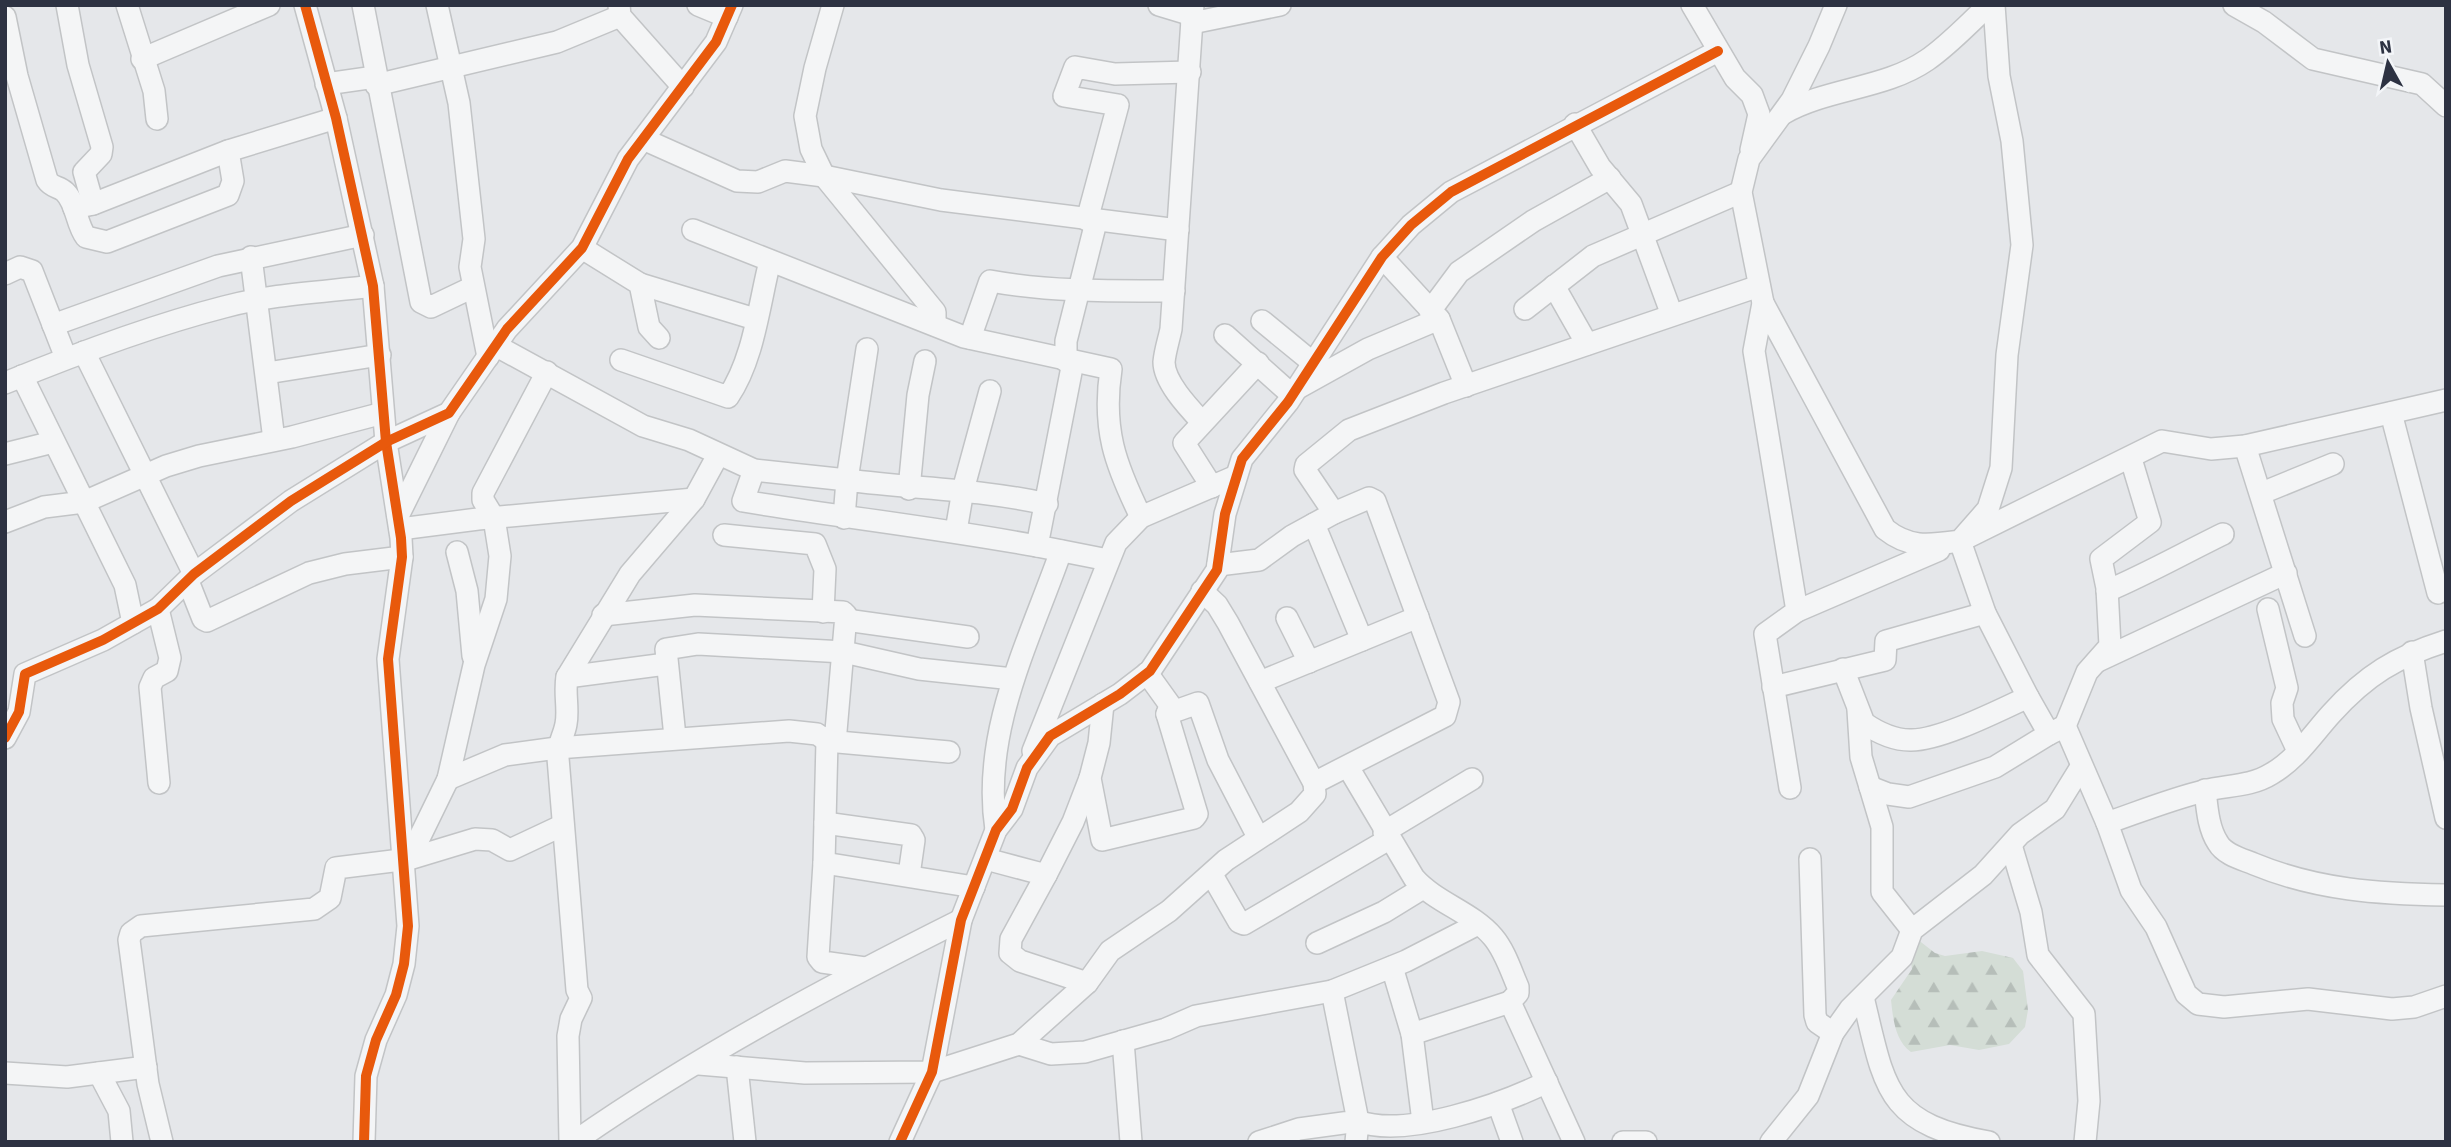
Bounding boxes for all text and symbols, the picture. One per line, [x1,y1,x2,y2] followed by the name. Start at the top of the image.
[2353,28,2423,98] north arrow
[2378,33,2394,62] text: N

